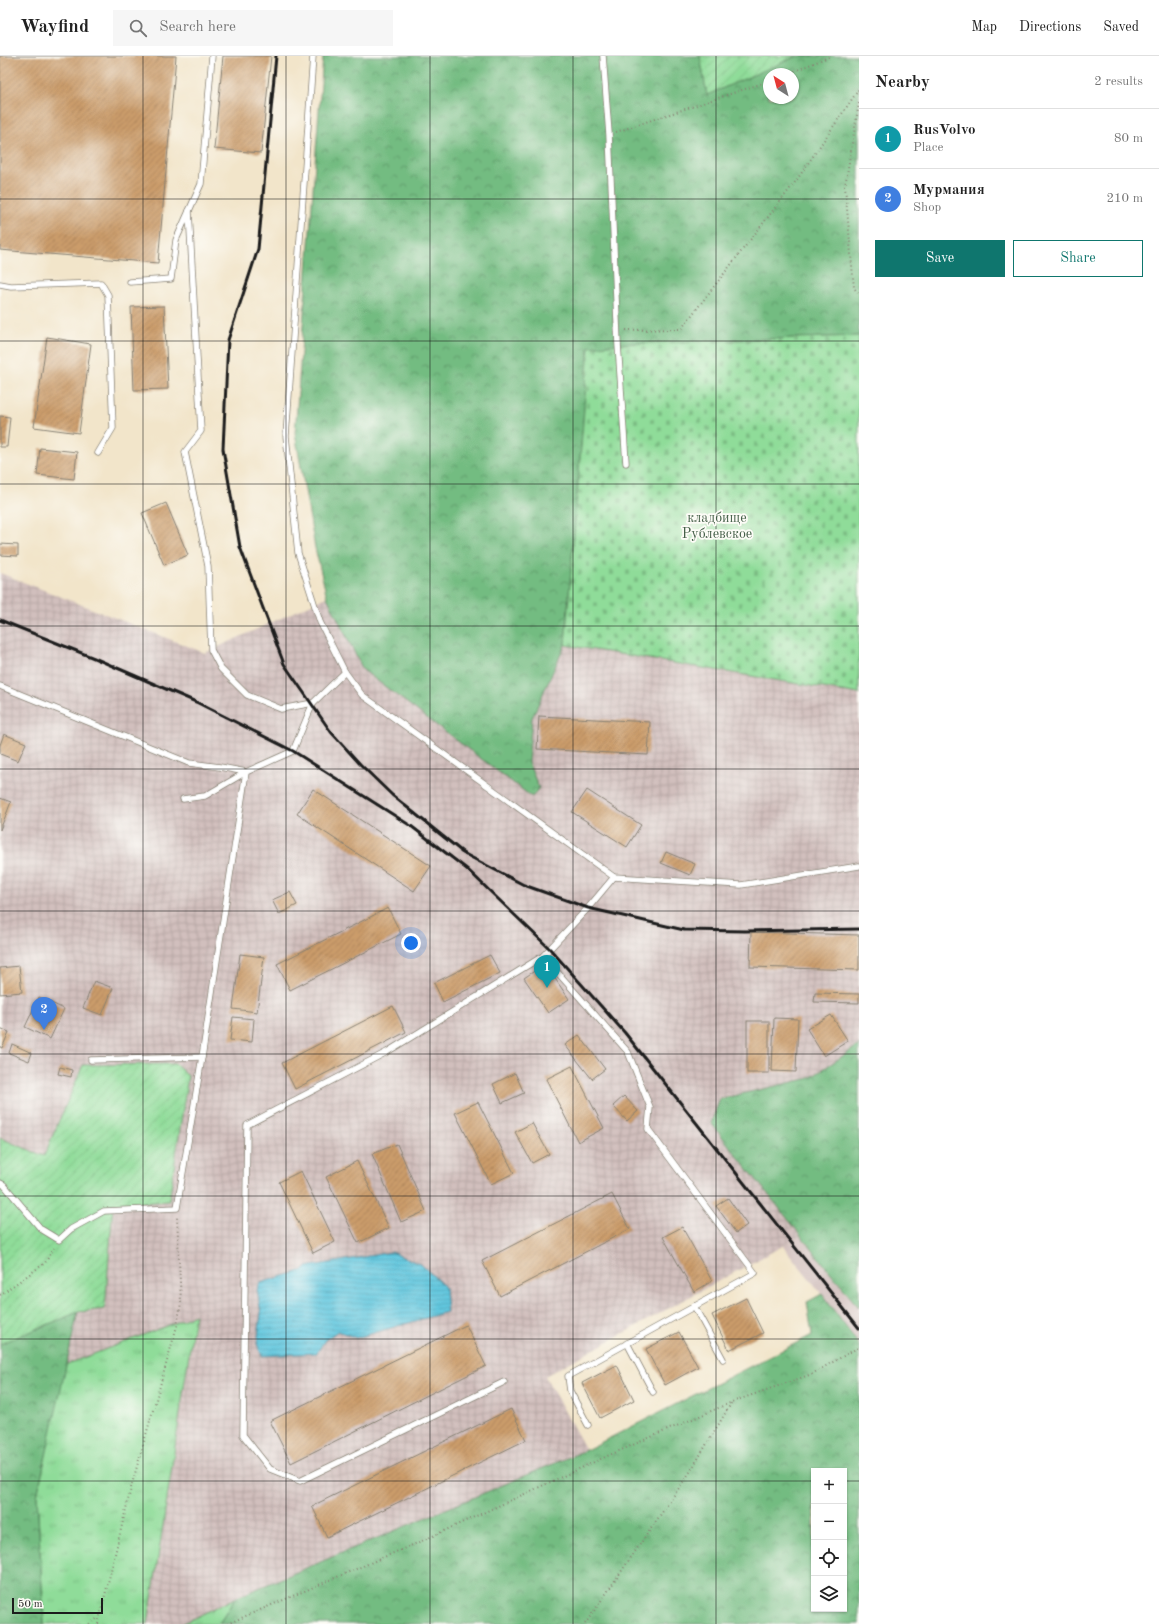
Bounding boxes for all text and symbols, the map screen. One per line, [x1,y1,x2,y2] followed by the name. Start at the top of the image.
[113,10,393,46] search box
[127,17,149,39] icon: search
[20,18,89,37] text: Wayfind
[159,20,236,35] text: Search here
[971,20,997,34] text: Map
[1019,20,1081,34] text: Directions
[1103,20,1139,34] text: Saved
[763,68,799,104] north arrow
[875,74,930,91] text: Nearby
[1094,75,1143,88] text: 2 results
[913,123,976,138] text: RusVolvo
[884,132,892,145] text: 1
[1114,132,1143,145] text: 80 m
[913,141,943,154] text: Place
[913,183,985,198] text: Мурмания
[884,192,892,205] text: 2
[1106,192,1143,205] text: 210 m
[913,201,941,214] text: Shop
[875,240,1005,277] button: Save
[1013,240,1143,277] button: Share
[682,511,752,541] park label: кладбище Рублевское
[401,933,421,953] your location
[534,955,560,988] pin: 1
[31,997,57,1030] pin: 2
[811,1468,847,1612] map controls
[811,1468,847,1504] button: +
[811,1504,847,1540] button: −
[811,1540,847,1576] button: locate
[811,1576,847,1612] button: layers
[12,1596,103,1615] scale bar
[18,1599,43,1610] text: 50 m

